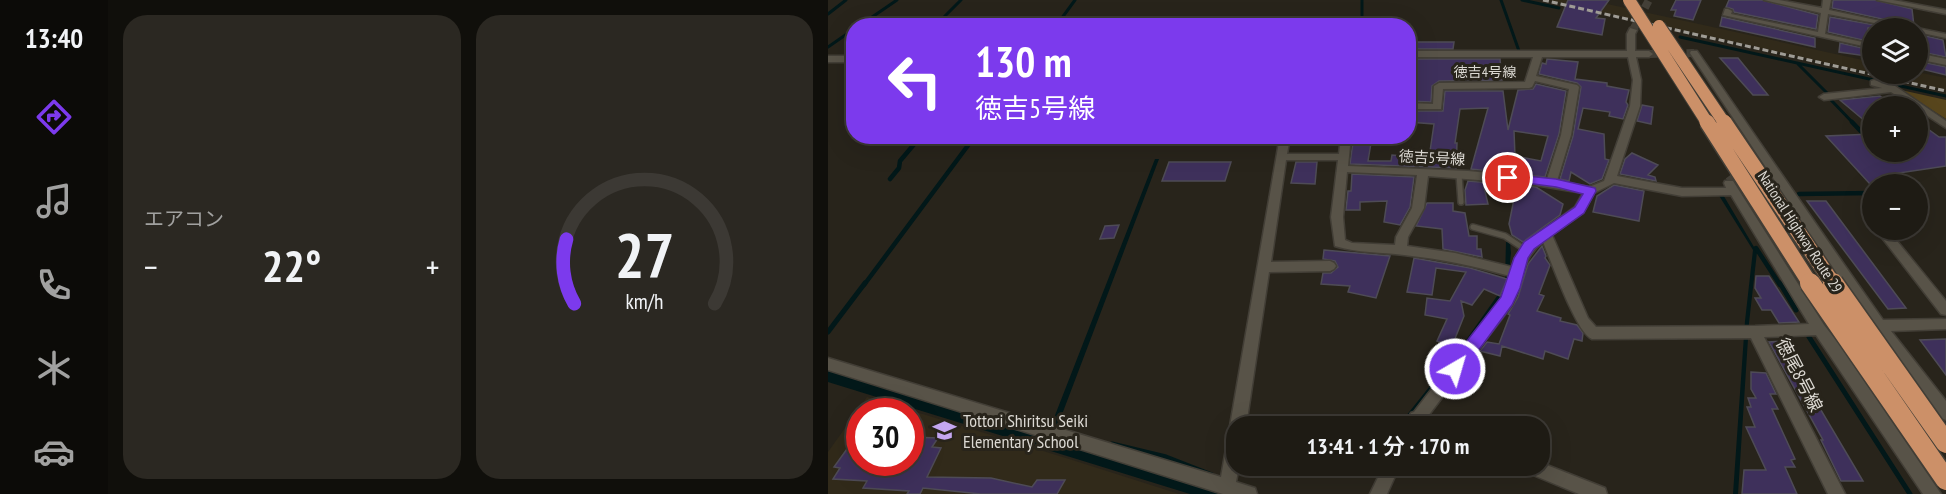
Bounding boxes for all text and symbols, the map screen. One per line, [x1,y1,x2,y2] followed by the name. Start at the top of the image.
[1862,18,1928,240] map controls
[1862,18,1928,84] button: layers
[25,21,83,55] text: 13:40
[975,34,1072,89] text: 130 m
[876,42,954,120] icon: left
[1454,63,1516,81] street label: 徳吉4号線
[975,91,1095,125] text: 徳吉5号線
[33,96,75,138] icon: directions
[1862,96,1928,162] button: +
[1398,146,1466,169] street label: 徳吉5号線
[1482,152,1533,203] pin
[1491,161,1524,194] icon: arrive
[1754,167,1847,296] street label: National Highway Route 29
[1862,174,1928,240] button: −
[33,180,75,222] icon: music
[144,206,224,232] text: エアコン
[614,214,674,295] text: 27
[262,236,321,294] text: 22°
[144,245,158,288] text: −
[426,245,440,288] text: +
[33,264,75,306] icon: phone
[625,287,663,315] text: km/h
[1771,334,1828,416] street label: 徳尾8号線
[1423,337,1487,401] position arrow
[33,347,75,389] icon: climate
[846,398,924,476] speed limit sign: 30
[963,409,1088,453] place label: Tottori Shiritsu Seiki Elementary School
[932,418,958,444] school or university icon: Tottori Shiritsu Seiki Elementary School
[33,431,75,473] icon: car
[1307,432,1469,460] text: 13:41 · 1 分 · 170 m

